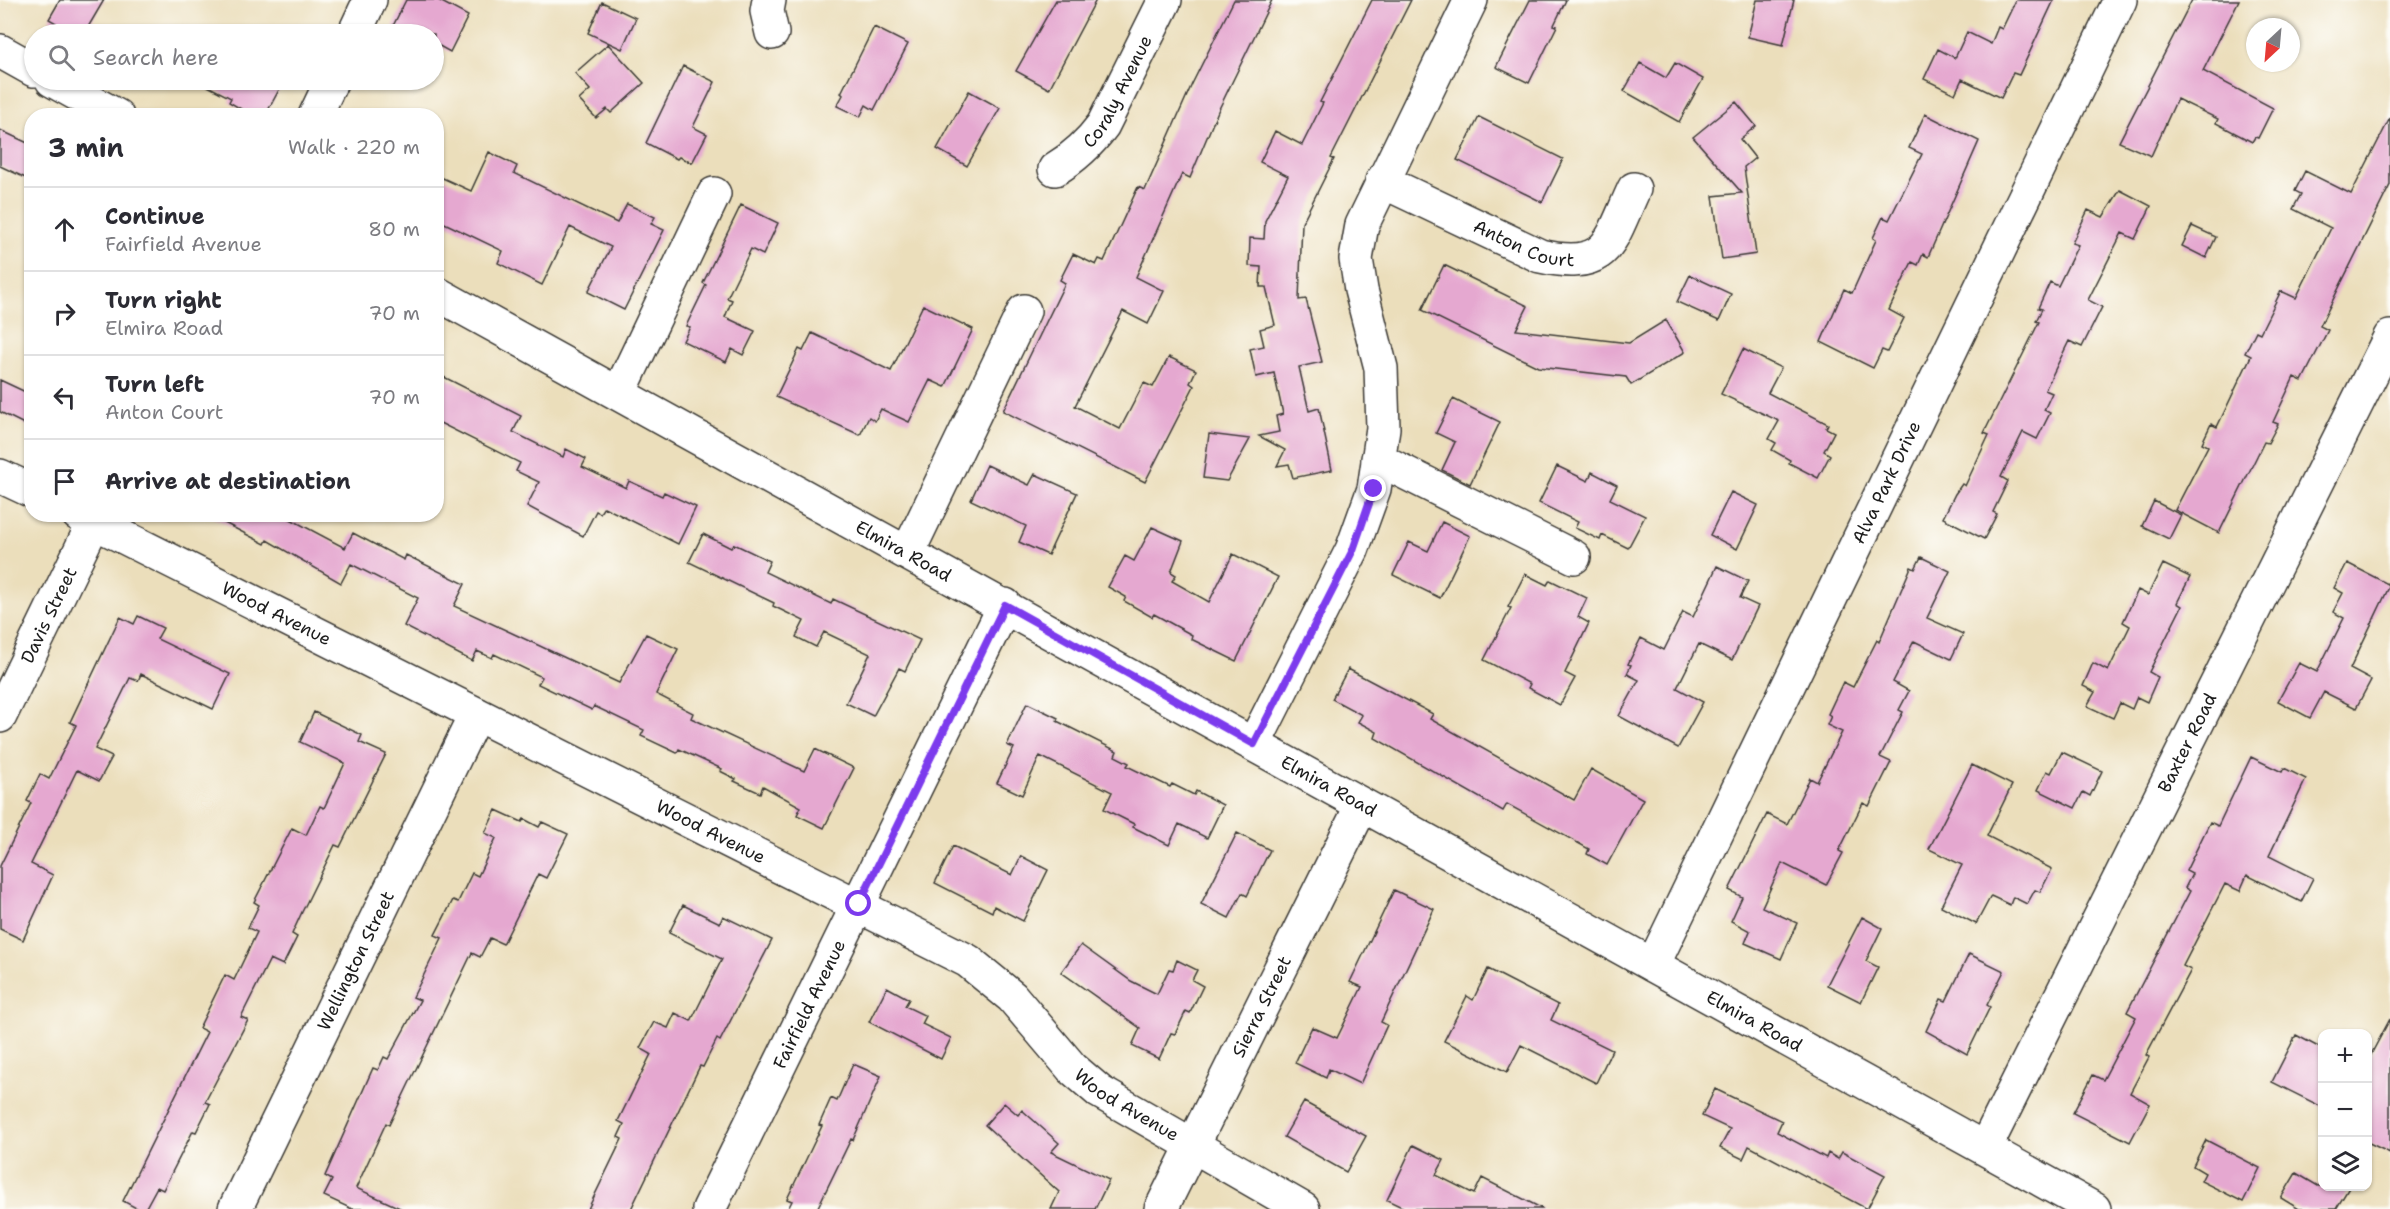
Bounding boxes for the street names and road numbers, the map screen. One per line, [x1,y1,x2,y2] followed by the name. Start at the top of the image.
[1077,31,1158,153] street label: Coraly Avenue
[1470,214,1575,272] street label: Anton Court
[1847,417,1926,548] street label: Alva Park Drive
[851,515,956,587] street label: Elmira Road
[15,563,83,667] street label: Davis Street
[218,576,335,651] street label: Wood Avenue
[2152,689,2222,797] street label: Baxter Road
[1276,750,1381,823] street label: Elmira Road
[652,794,769,869] street label: Wood Avenue
[312,887,400,1035] street label: Wellington Street
[767,936,851,1073] street label: Fairfield Avenue
[1226,952,1297,1061] street label: Sierra Street
[1702,985,1807,1058] street label: Elmira Road
[1069,1063,1183,1147] street label: Wood Avenue

